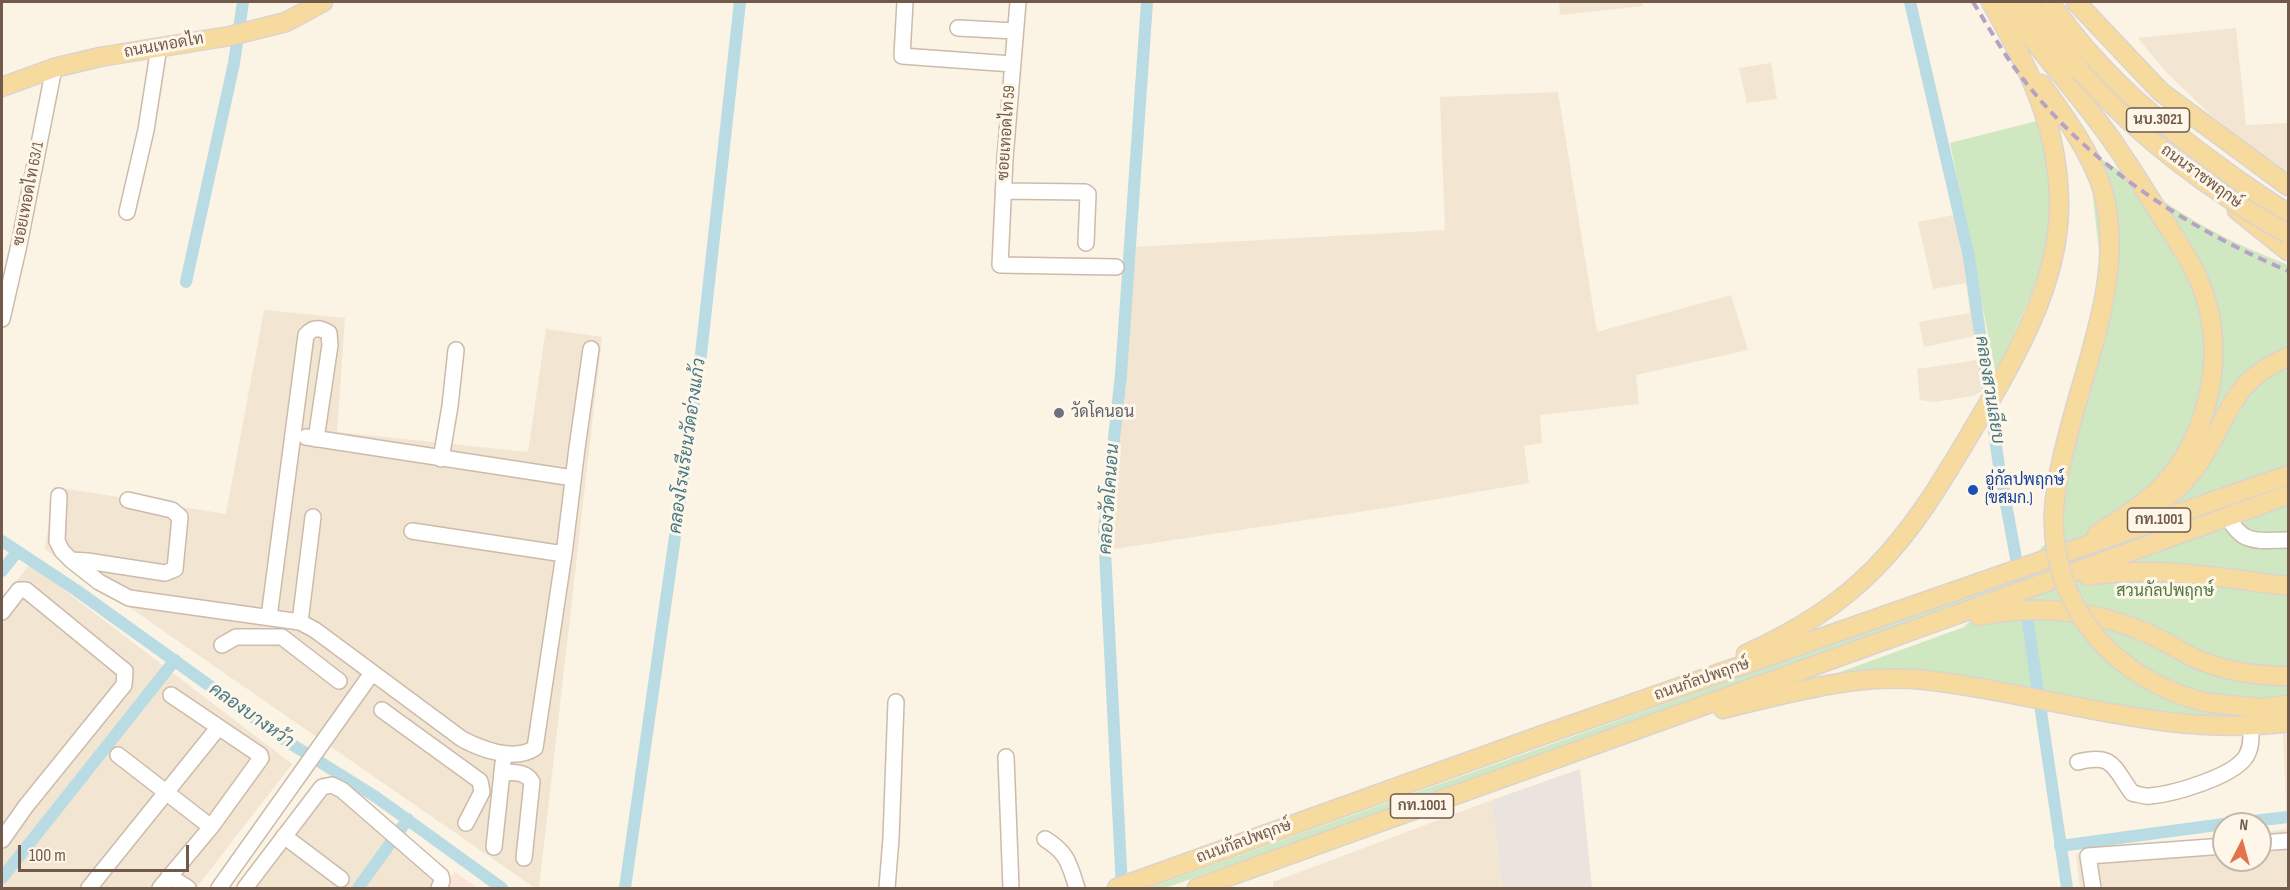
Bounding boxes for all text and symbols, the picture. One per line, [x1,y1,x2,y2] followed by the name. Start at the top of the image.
[123,30,205,62] street label: ถนนเทอดไท
[994,85,1020,181] street label: ซอยเทอดไท 59
[2126,108,2190,132] road number: นบ.3021
[9,140,49,248] street label: ซอยเทอดไท 63/1
[2157,141,2245,213] street label: ถนนราชพฤกษ์
[1970,334,2008,446] water label: คลองสวนเลียบ
[665,357,711,535] water label: คลองโรงเรียนวัดอ่างแก้ว
[1071,403,1134,423] place label: วัดโคนอน
[1052,406,1066,420] marker: วัดโคนอน
[1095,443,1125,555] water label: คลองวัดโคนอน
[1985,471,2064,509] place label: อู่กัลปพฤกษ์ (ขสมก.)
[1966,483,1980,497] marker: อู่กัลปพฤกษ์ (ขสมก.)
[2128,508,2190,532] road number: กท.1001
[2116,582,2214,602] park label: สวนกัลปพฤกษ์
[1652,655,1752,705] street label: ถนนกัลปพฤกษ์
[205,679,297,753] water label: คลองบางหว้า
[1390,794,1454,818] road number: กท.1001
[2212,812,2272,872] north arrow
[1194,816,1294,868] street label: ถนนกัลปพฤกษ์
[2238,816,2249,835] text: N
[21,833,192,871] scale bar
[29,845,66,866] text: 100 m

